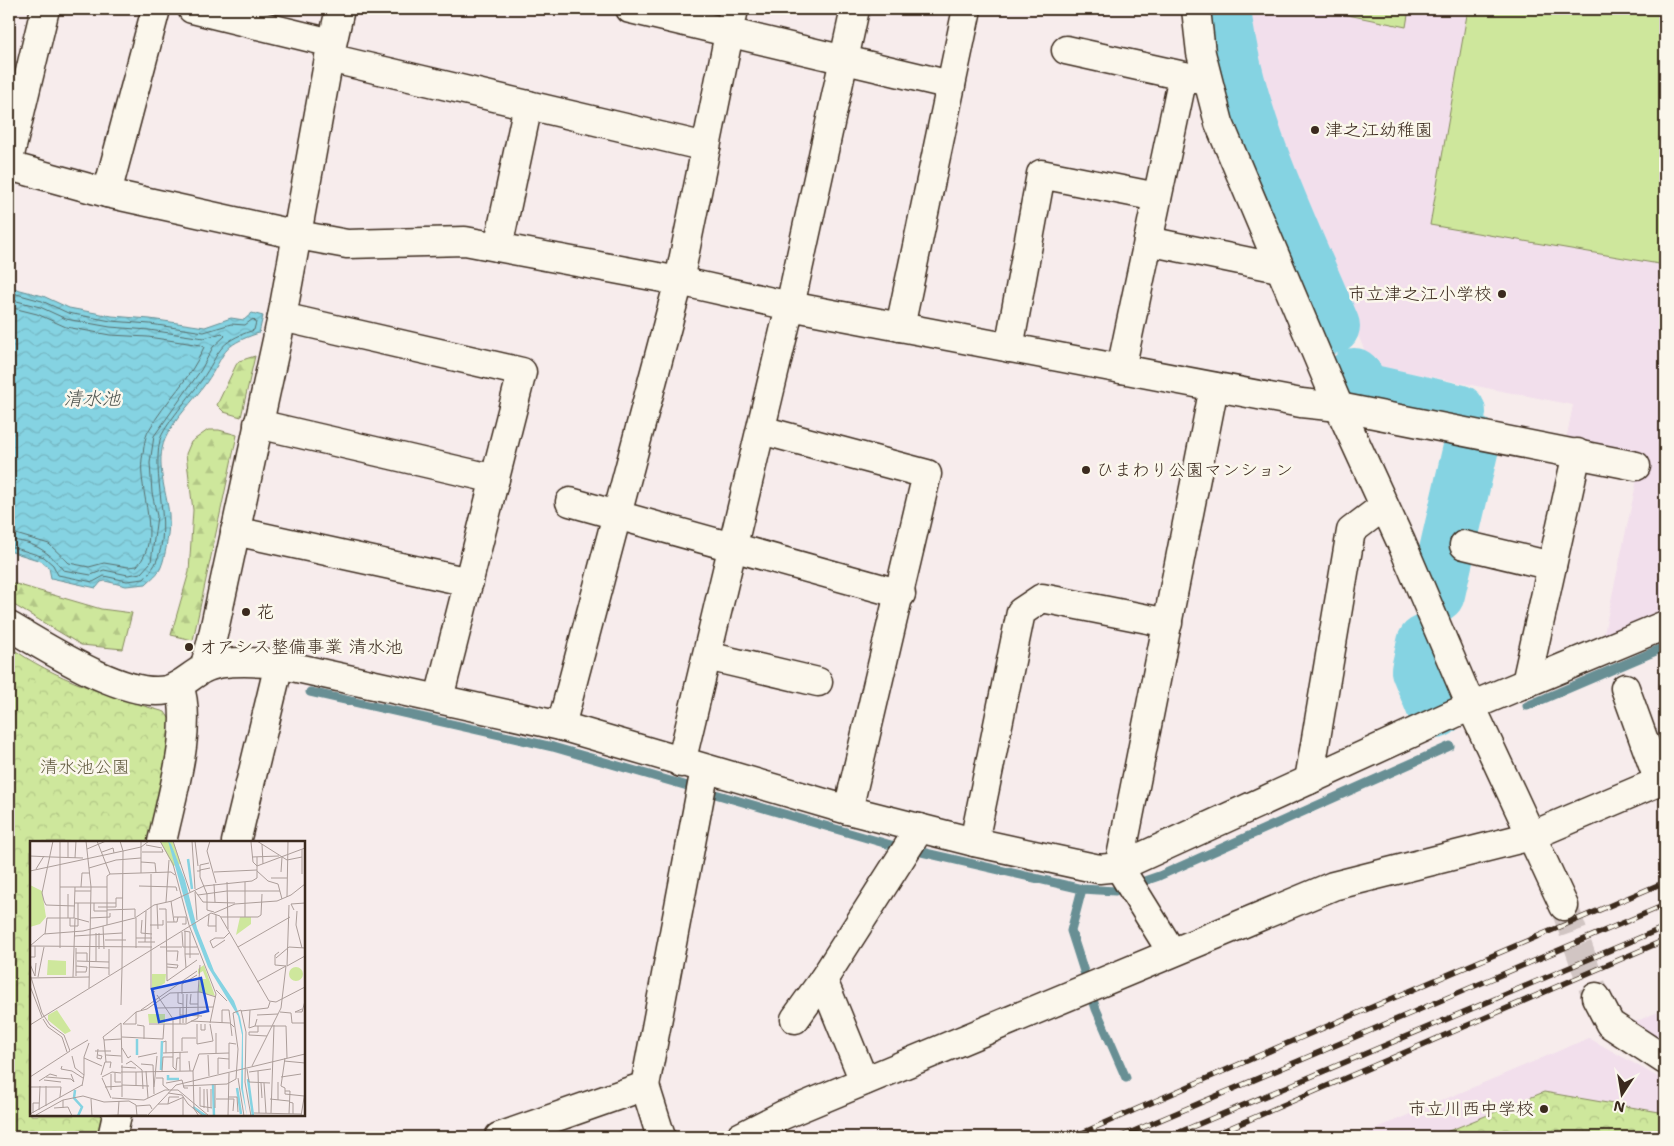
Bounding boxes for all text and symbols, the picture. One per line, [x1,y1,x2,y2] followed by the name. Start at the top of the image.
[1325,118,1433,142] place label: 津之江幼稚園
[1309,124,1321,136] marker: 津之江幼稚園
[1348,282,1492,306] place label: 市立津之江小学校
[1496,288,1508,300] marker: 市立津之江小学校
[63,386,121,411] water label: 清水池
[1096,458,1293,482] place label: ひまわり公園マンション
[1080,464,1092,476] marker: ひまわり公園マンション
[256,600,274,624] place label: 花
[240,606,252,618] marker: 花
[199,635,403,659] place label: オアシス整備事業 清水池
[183,641,195,653] marker: オアシス整備事業 清水池
[40,755,130,779] park label: 清水池公園
[30,841,305,1116] inset map
[1596,1068,1646,1118] north arrow
[1408,1097,1534,1121] place label: 市立川西中学校
[1612,1097,1627,1117] text: N
[1538,1103,1550,1115] marker: 市立川西中学校

